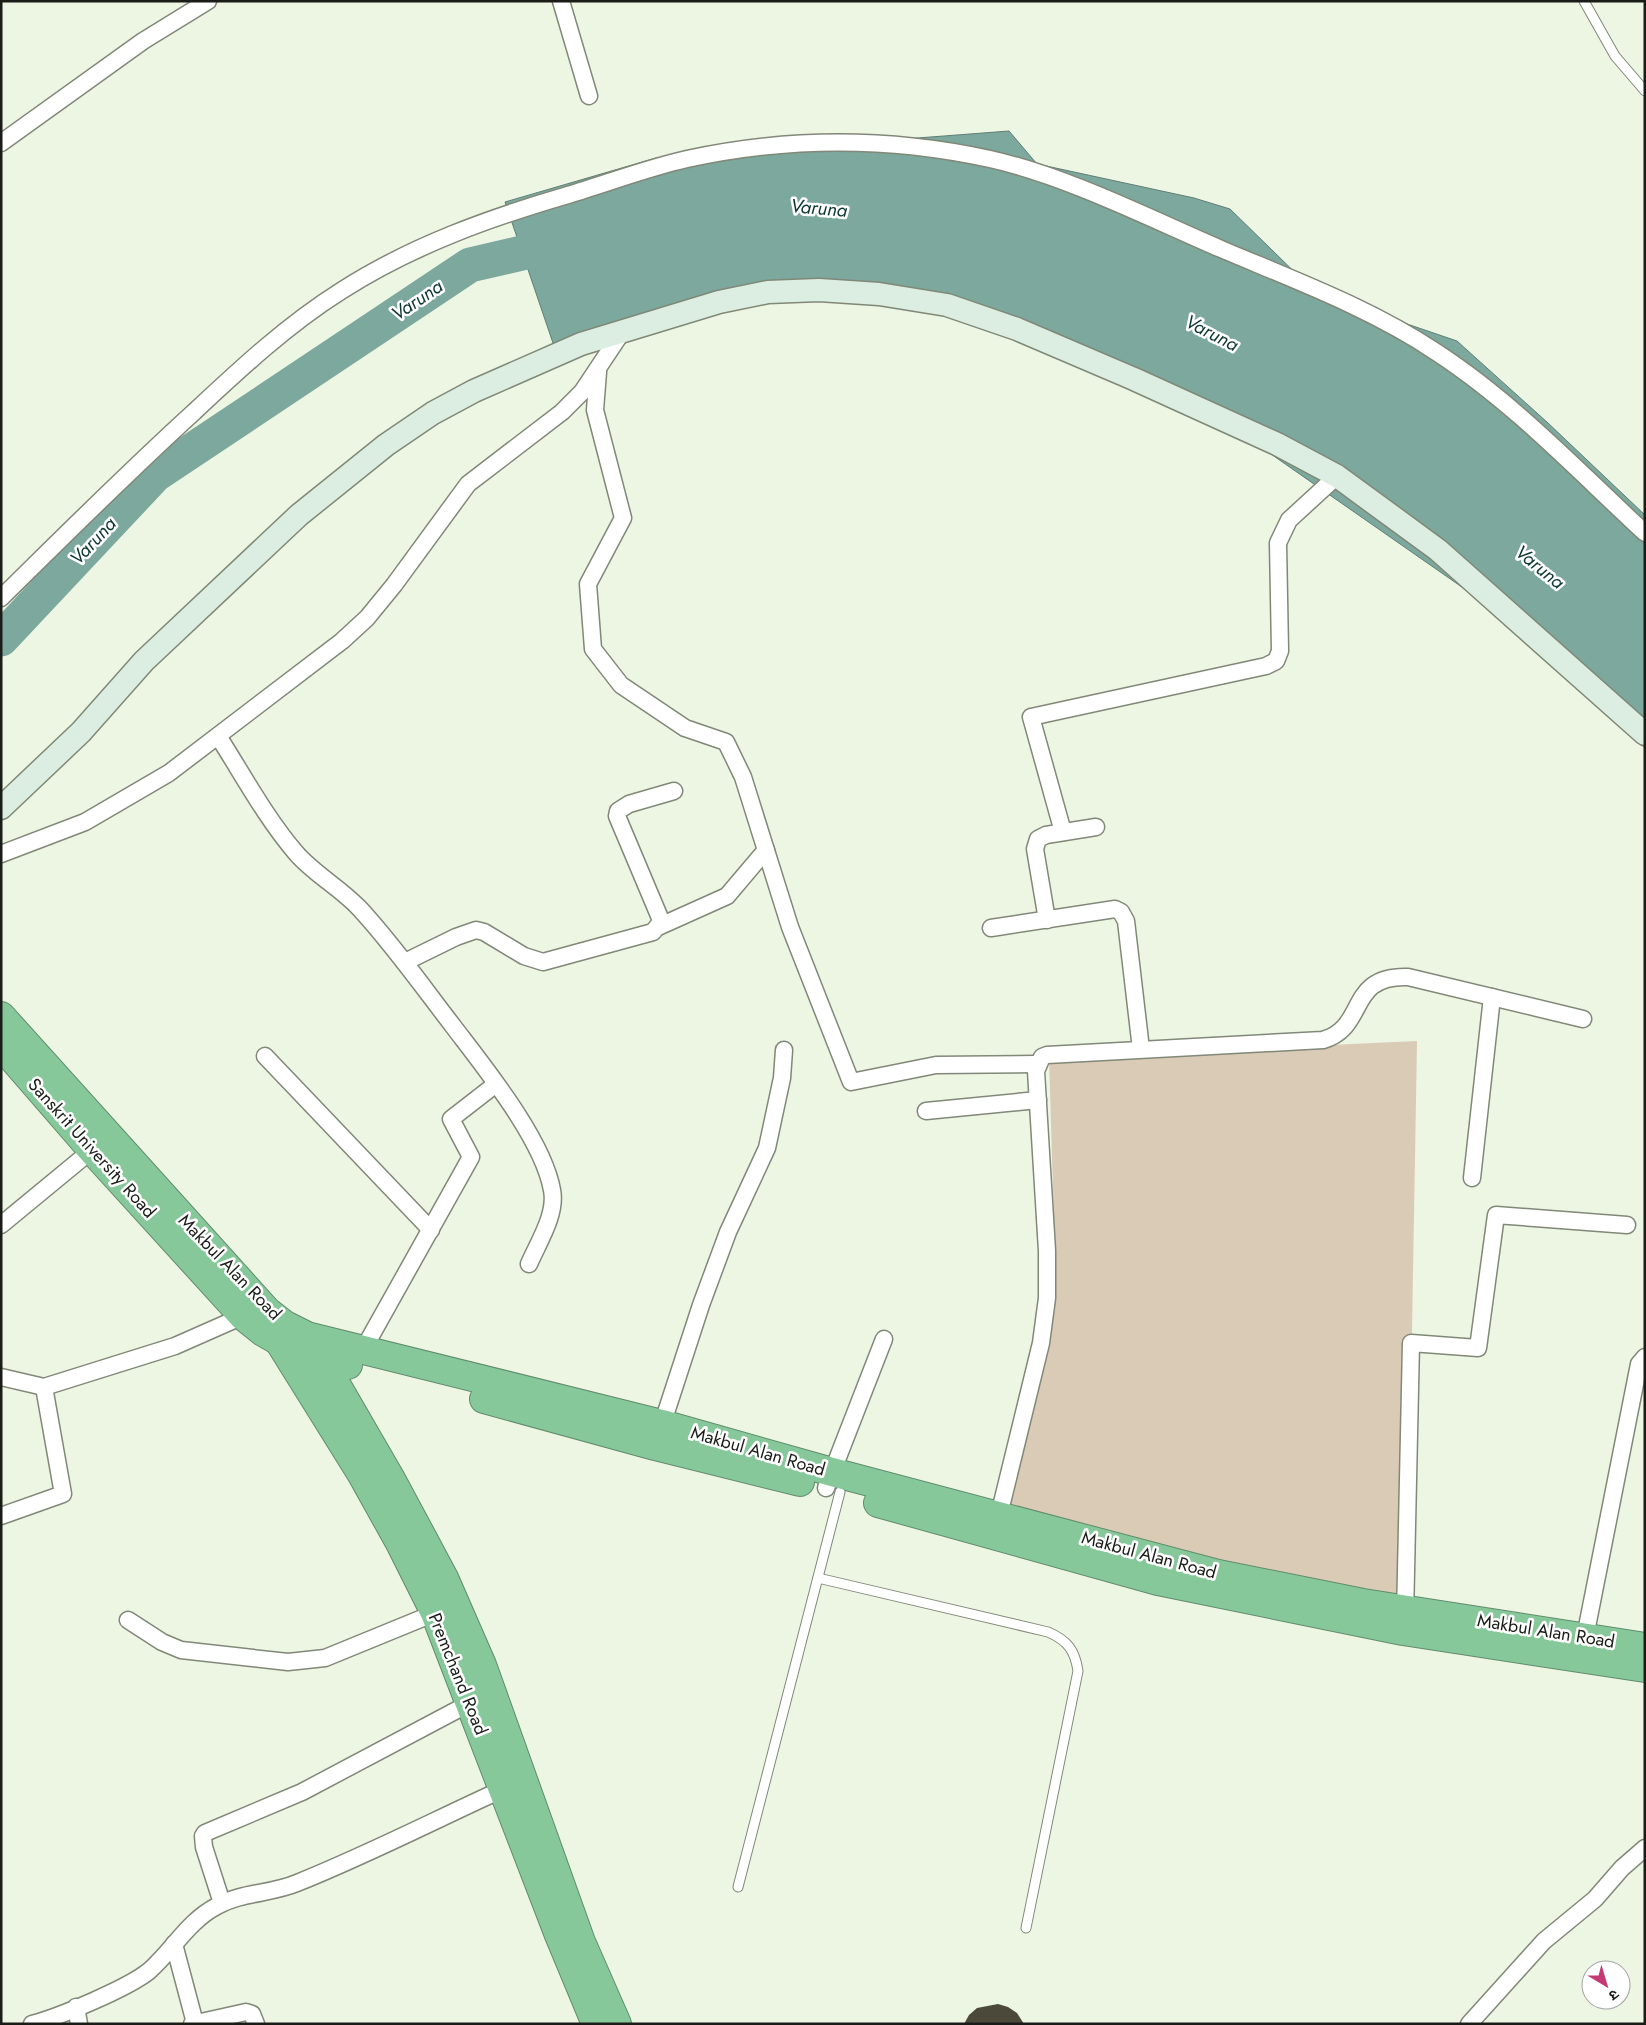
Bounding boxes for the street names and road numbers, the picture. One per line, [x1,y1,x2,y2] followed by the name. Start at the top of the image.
[22,1072,162,1224] street label: Sanskrit University Road
[172,1208,288,1326] street label: Makbul Alan Road
[688,1419,828,1483] street label: Makbul Alan Road
[1079,1524,1219,1586] street label: Makbul Alan Road
[1475,1607,1617,1655] street label: Makbul Alan Road
[422,1609,494,1739] street label: Premchand Road

